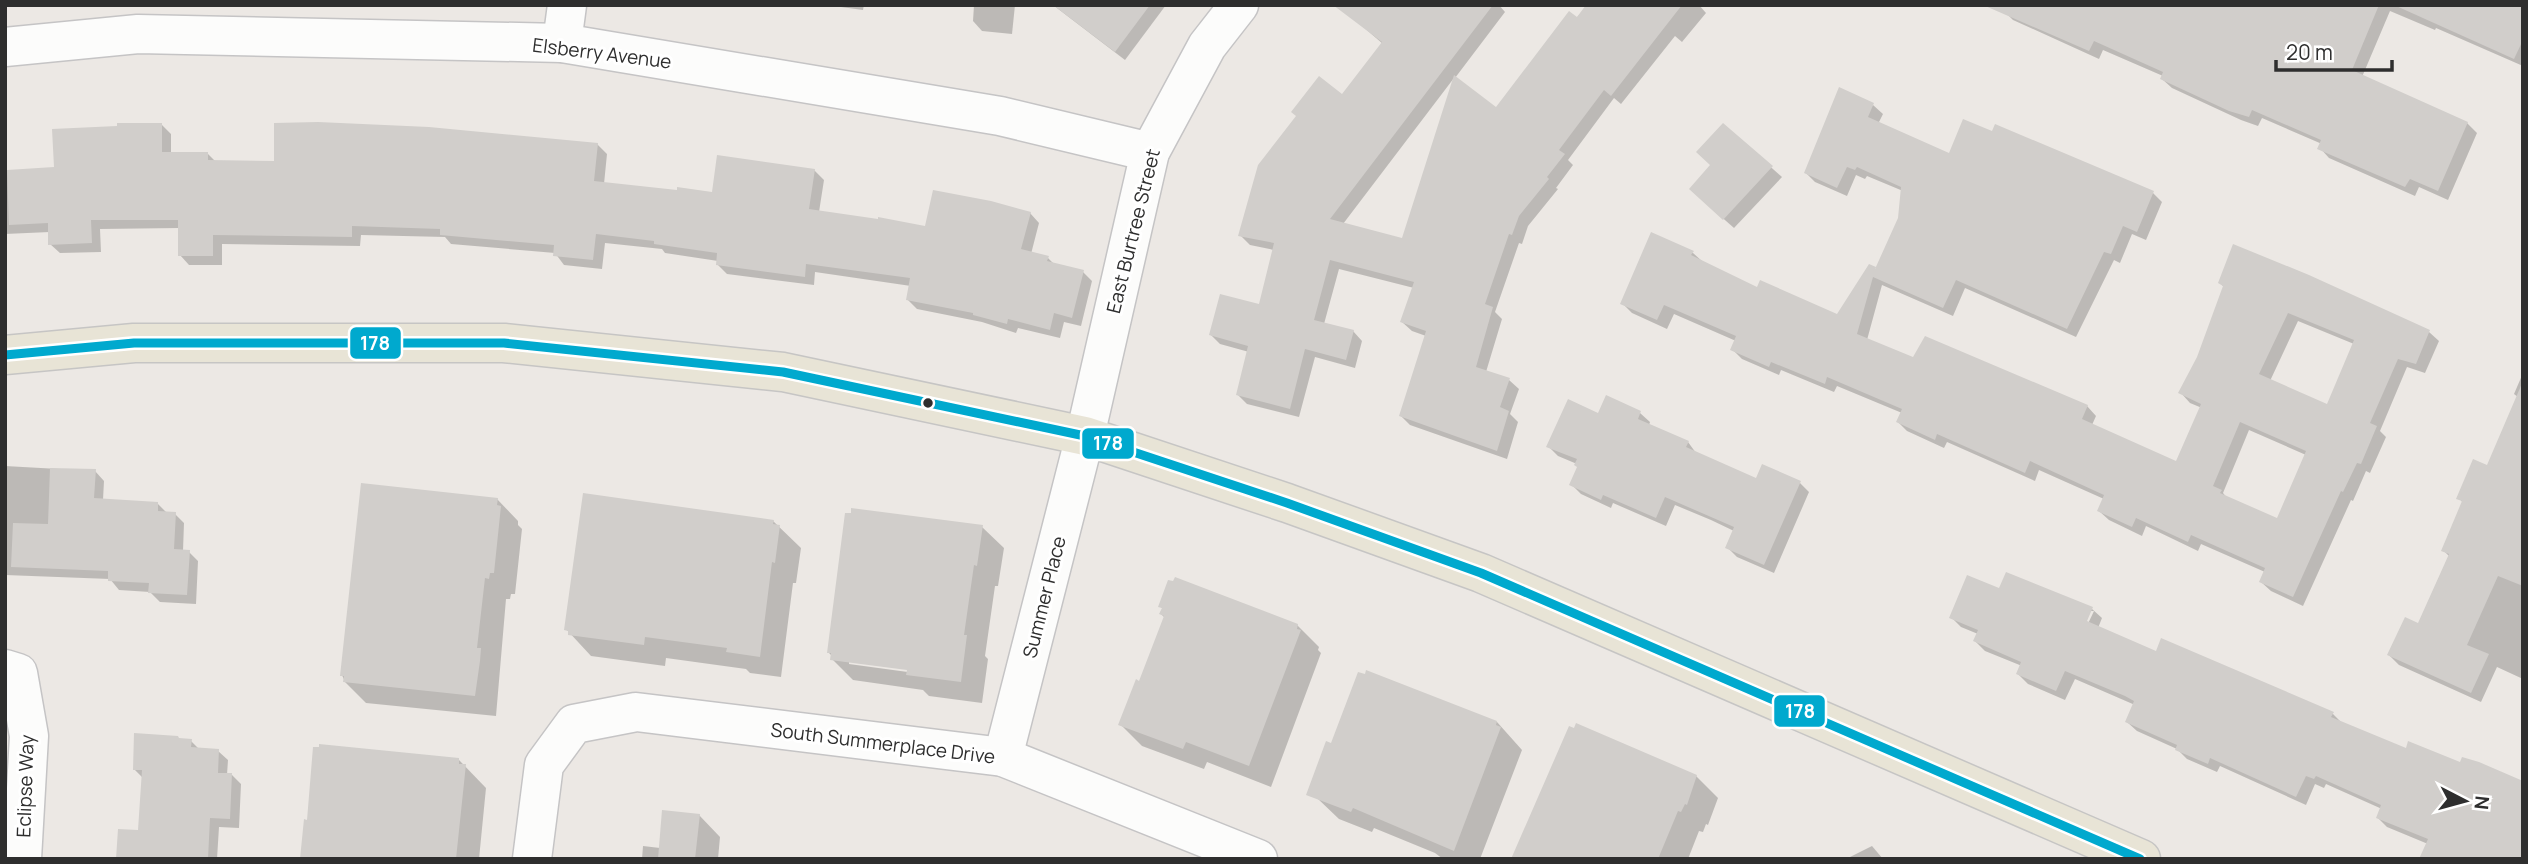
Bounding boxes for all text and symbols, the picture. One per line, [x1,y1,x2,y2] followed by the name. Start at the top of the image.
[2276,28,2392,72] scale bar
[531,32,673,74] street label: Elsberry Avenue
[2286,38,2333,66] text: 20 m
[1100,146,1166,316] street label: East Burtree Street
[349,326,402,360] line badge: 178
[360,330,390,356] text: 178
[921,396,935,410] unlabelled marker
[1081,427,1135,460] line badge: 178
[1093,430,1123,456] text: 178
[1016,533,1072,661] street label: Summer Place
[1773,694,1826,728] line badge: 178
[1785,698,1815,724] text: 178
[769,716,997,770] street label: South Summerplace Drive
[10,734,40,838] street label: Eclipse Way
[2430,766,2500,836] north arrow
[2468,795,2496,811] text: N

